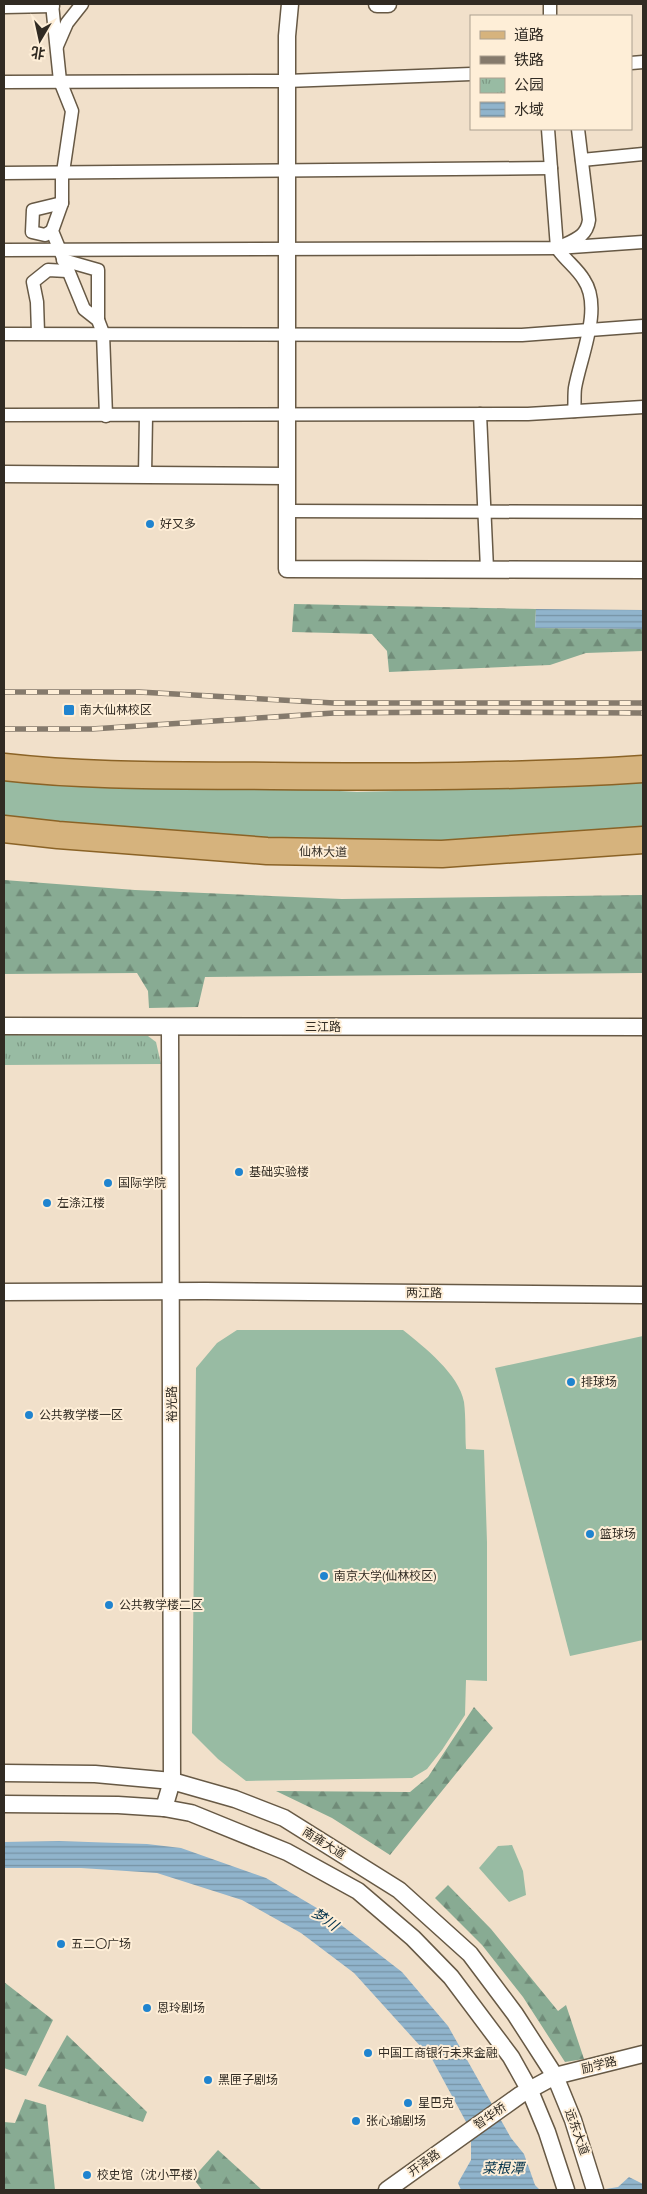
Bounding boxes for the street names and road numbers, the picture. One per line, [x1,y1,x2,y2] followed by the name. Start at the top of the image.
[299,844,347,859] street label: 仙林大道
[305,1019,341,1034] street label: 三江路
[406,1285,442,1300] street label: 两江路
[164,1386,179,1422] street label: 裕光路
[300,1823,349,1862] street label: 南雍大道
[580,2053,618,2076] street label: 励学路
[471,2099,509,2132] street label: 智华桥
[562,2107,593,2157] street label: 远东大道
[405,2146,443,2179] street label: 开泽路

